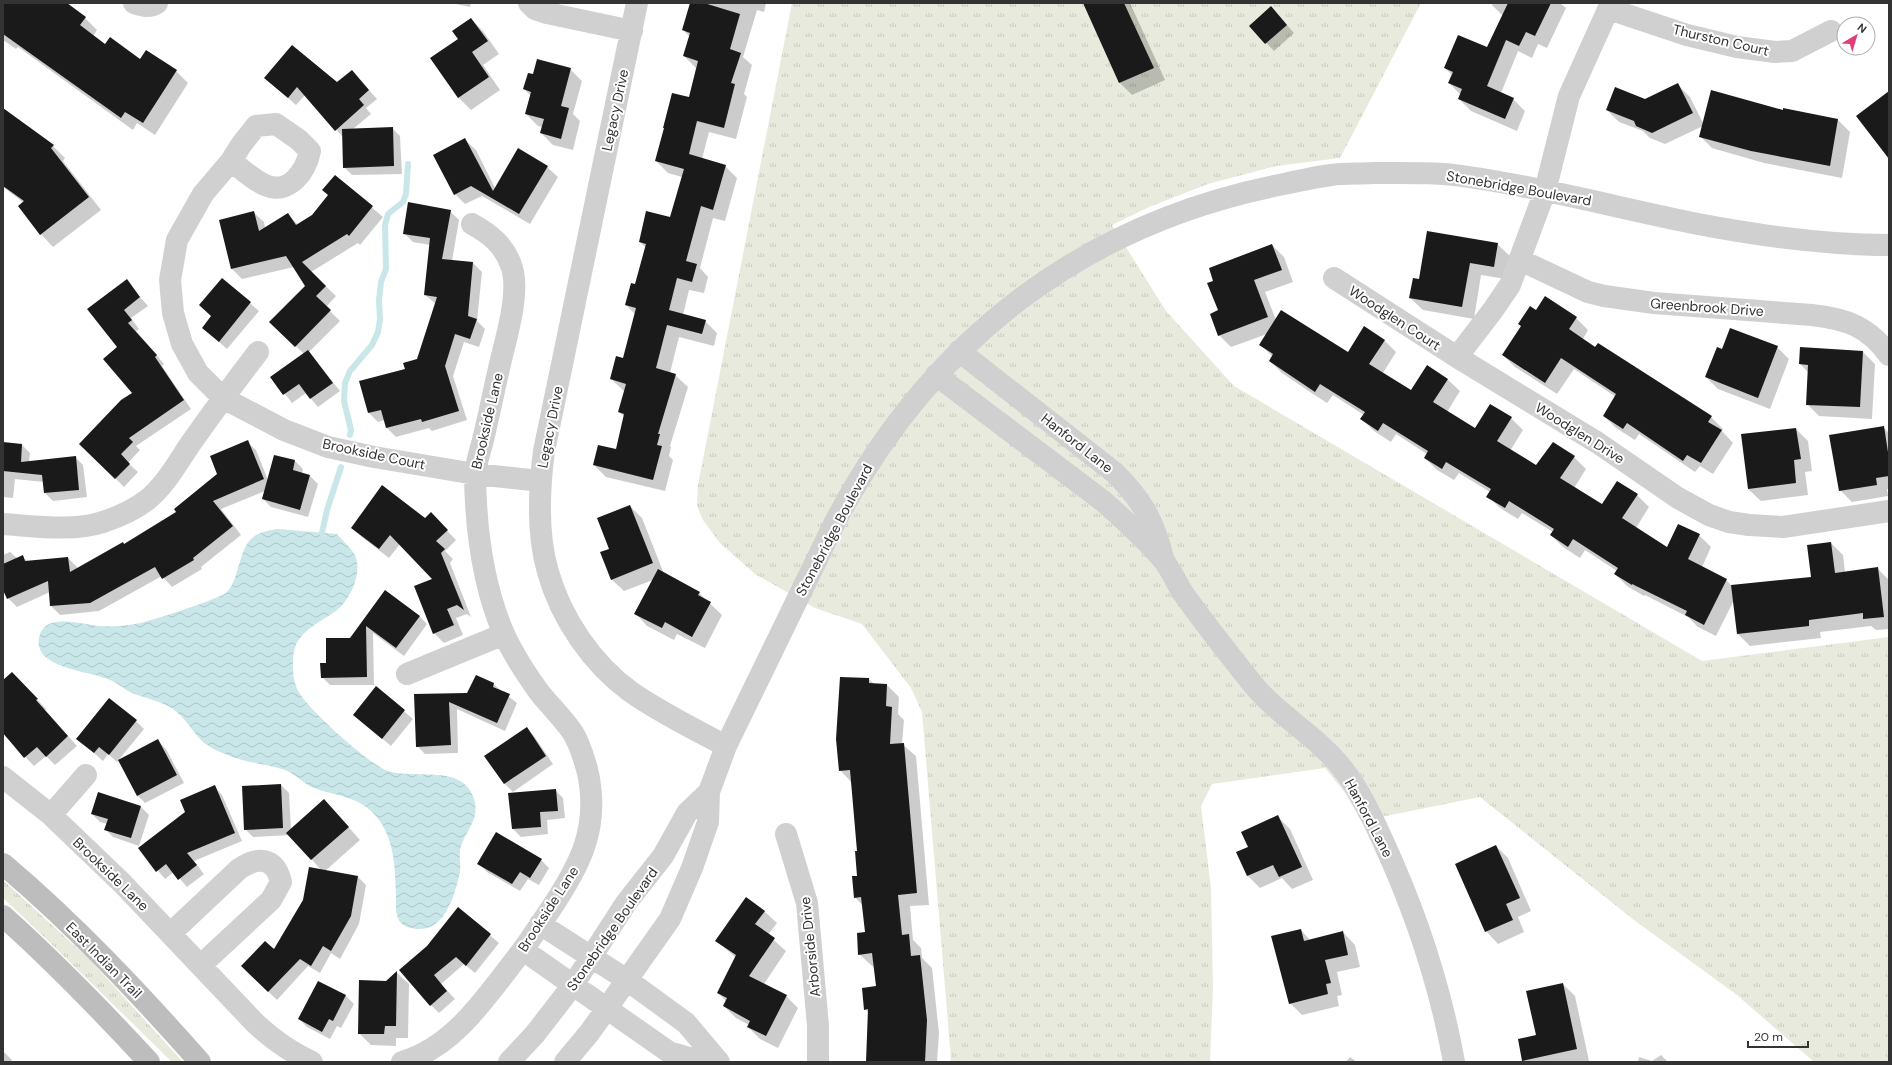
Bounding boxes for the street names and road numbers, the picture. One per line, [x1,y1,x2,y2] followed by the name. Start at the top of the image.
[1671,20,1771,60] street label: Thurston Court
[598,67,632,153] street label: Legacy Drive
[1445,166,1593,210] street label: Stonebridge Boulevard
[1346,282,1444,354] street label: Woodglen Court
[1650,294,1764,320] street label: Greenbrook Drive
[467,371,507,471] street label: Brookside Lane
[533,384,567,470] street label: Legacy Drive
[1532,398,1628,468] street label: Woodglen Drive
[1037,409,1117,477] street label: Hanford Lane
[321,434,427,474] street label: Brookside Court
[792,461,876,599] street label: Stonebridge Boulevard
[1341,776,1397,860] street label: Hanford Lane
[69,833,153,915] street label: Brookside Lane
[514,863,582,955] street label: Brookside Lane
[563,864,661,994] street label: Stonebridge Boulevard
[796,896,824,998] street label: Arborside Drive
[62,918,146,1002] street label: East Indian Trail

